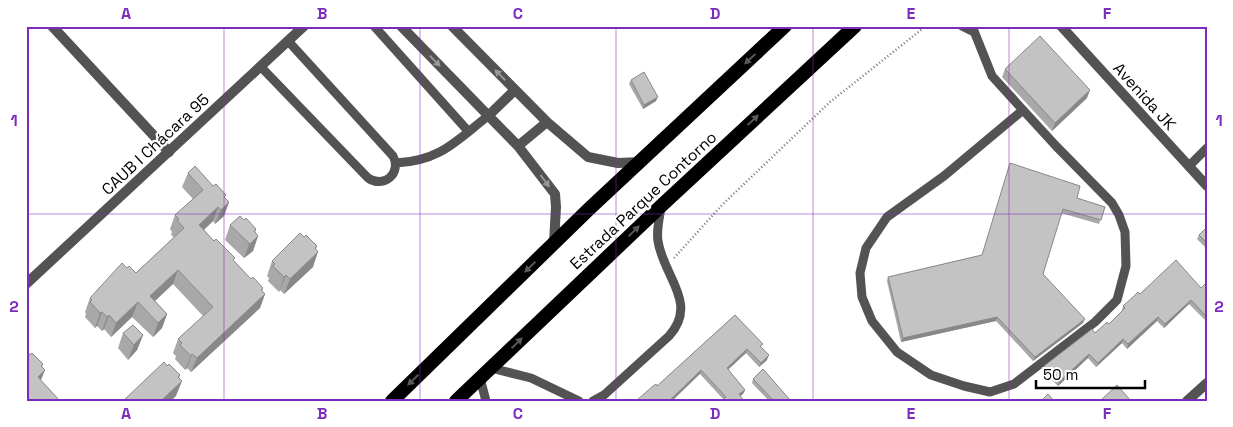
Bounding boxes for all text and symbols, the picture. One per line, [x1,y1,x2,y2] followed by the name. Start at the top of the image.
[121,3,131,24] text: A
[317,3,327,24] text: B
[513,3,523,24] text: C
[710,3,720,24] text: D
[907,3,916,24] text: E
[1103,3,1112,24] text: F
[743,54,756,65] one-way arrow
[429,55,441,67] one-way arrow
[1109,58,1181,135] street label: Avenida JK
[494,69,506,81] one-way arrow
[97,89,214,200] street label: CAUB I Chácara 95
[10,110,18,131] text: 1
[1215,110,1223,131] text: 1
[747,114,759,126] one-way arrow
[565,127,721,274] street label: Estrada Parque Contorno
[540,174,550,188] one-way arrow
[628,225,640,237] one-way arrow
[524,261,536,273] one-way arrow
[9,296,19,317] text: 2
[1214,296,1224,317] text: 2
[511,337,523,349] one-way arrow
[1036,357,1144,389] scale bar
[1043,365,1078,384] text: 50 m
[407,374,419,386] one-way arrow
[121,403,131,424] text: A
[317,403,327,424] text: B
[513,403,523,424] text: C
[710,403,720,424] text: D
[907,403,916,424] text: E
[1103,403,1112,424] text: F

